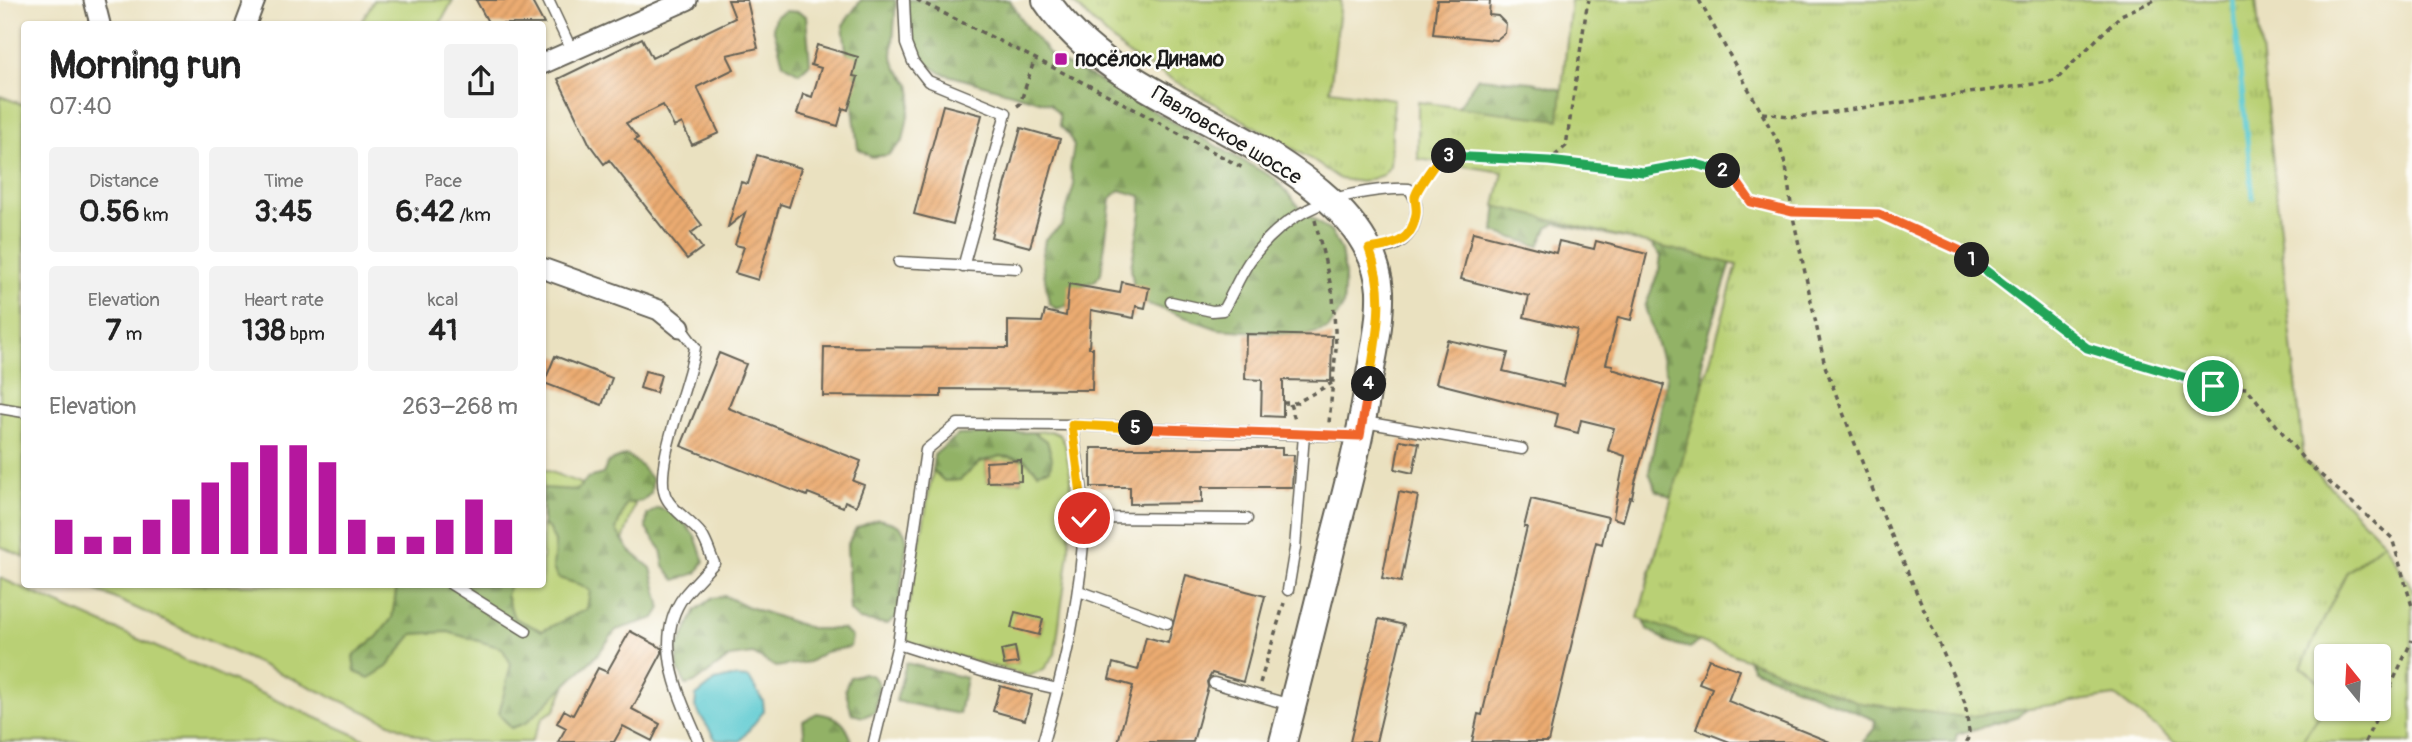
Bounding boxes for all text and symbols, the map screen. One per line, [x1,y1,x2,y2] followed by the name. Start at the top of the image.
[49,42,241,90] text: Morning run
[444,44,518,118] button: share
[1075,46,1225,73] place label: посёлок Динамо
[1053,51,1069,67] marker: посёлок Динамо
[1147,80,1307,191] street label: Павловское шоссе
[49,92,112,121] text: 07:40
[1432,138,1466,174] pin: 3
[1443,143,1454,167] text: 3
[1706,154,1740,188] pin: 2
[1717,158,1728,182] text: 2
[89,169,159,193] text: Distance
[264,169,303,193] text: Time
[424,169,462,193] text: Pace
[79,193,140,230] text: 0.56
[254,193,313,230] text: 3:45
[395,193,455,230] text: 6:42
[140,203,169,227] text: km
[455,203,491,227] text: /km
[1954,243,1990,278] pin: 1
[1968,247,1975,271] text: 1
[88,288,160,312] text: Elevation
[243,288,324,312] text: Heart rate
[428,288,459,312] text: kcal
[105,312,121,349] text: 7
[242,312,286,349] text: 138
[429,312,458,349] text: 41
[121,322,142,346] text: m
[286,322,325,346] text: bpm
[2183,356,2243,416] pin
[1352,366,1386,402] pin: 4
[2194,367,2232,405] icon: arrive
[1363,371,1374,395] text: 4
[49,392,137,421] text: Elevation
[402,392,518,421] text: 263–268 m
[1118,410,1154,446] pin: 5
[1130,415,1141,439] text: 5
[1054,488,1114,548] pin
[1065,499,1103,537] icon: check
[2314,644,2390,721] north arrow
[2314,644,2391,721] map controls

